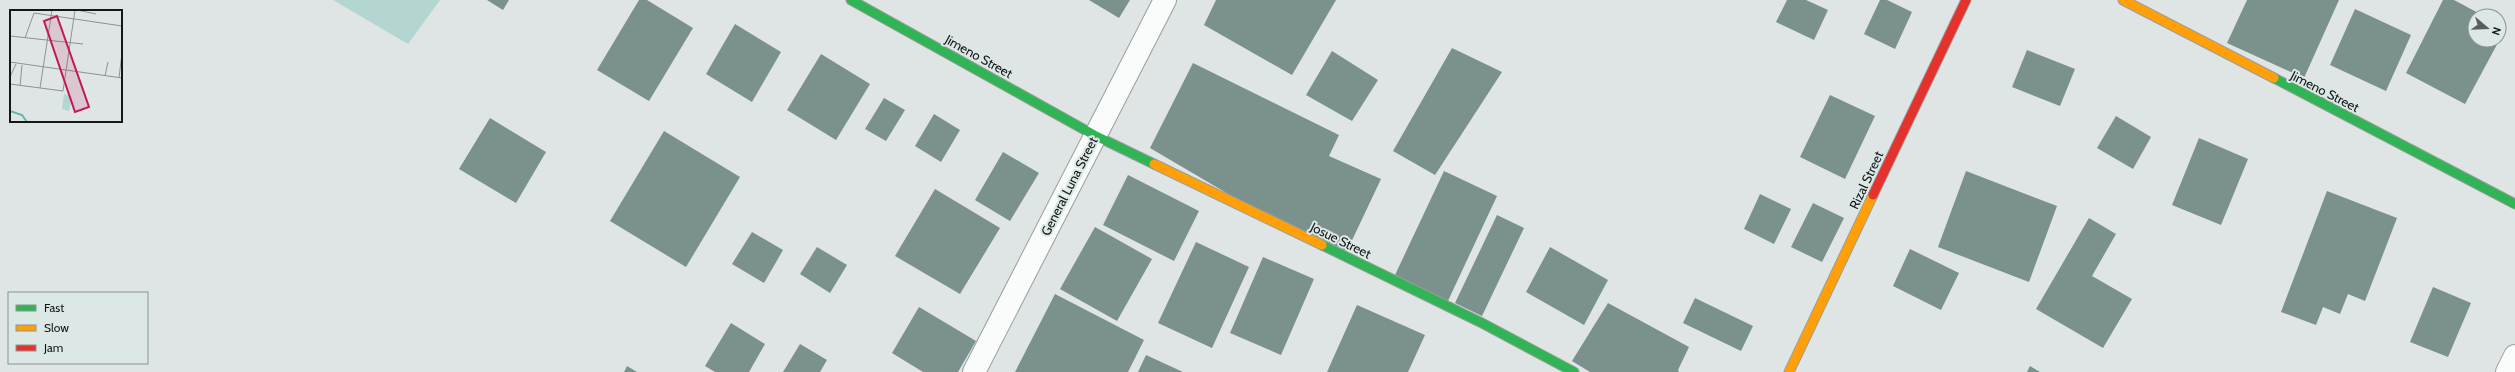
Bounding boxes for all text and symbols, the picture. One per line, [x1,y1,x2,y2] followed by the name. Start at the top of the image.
[2467,8,2507,48] north arrow
[10,10,122,122] inset map
[2489,25,2504,37] text: N
[942,30,1016,81] street label: Jimeno Street
[2287,66,2362,115] street label: Jimeno Street
[1037,133,1101,238] street label: General Luna Street
[1846,148,1887,212] street label: Rizal Street
[1307,218,1374,262] street label: Josue Street
[8,292,148,364] legend
[44,300,64,315] text: Fast
[44,320,69,335] text: Slow
[43,340,63,355] text: Jam

